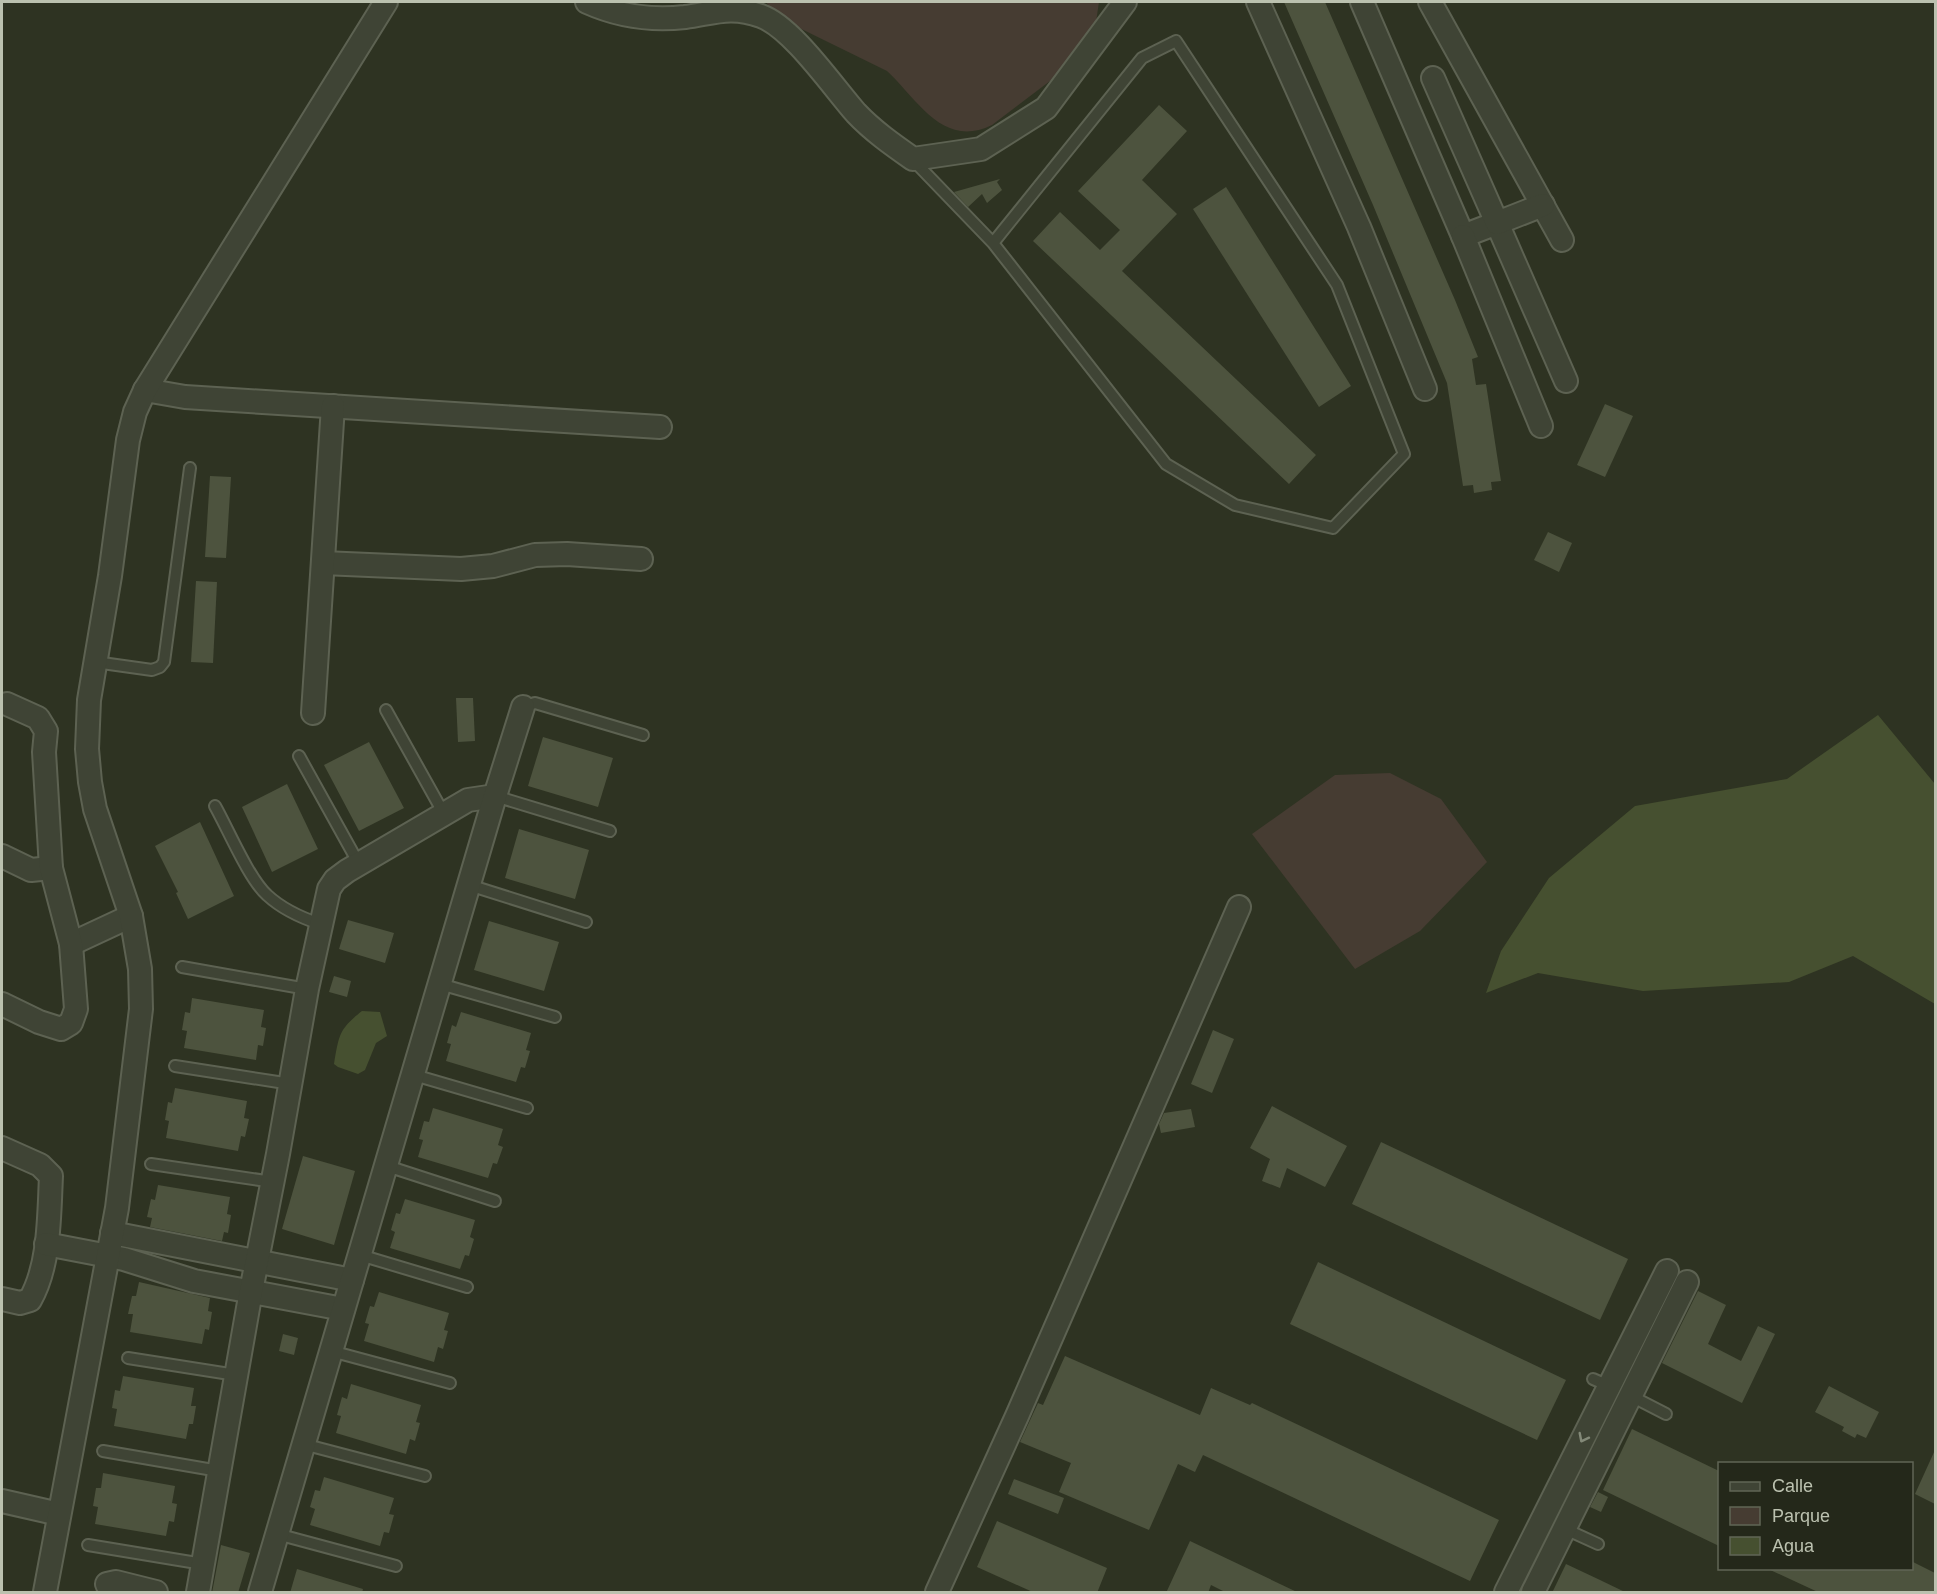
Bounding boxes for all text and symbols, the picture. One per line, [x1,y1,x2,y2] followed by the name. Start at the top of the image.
[1579,1432,1591,1443] one-way arrow
[1718,1462,1913,1570] legend
[1772,1476,1813,1496] text: Calle
[1772,1506,1830,1526] text: Parque
[1772,1536,1815,1556] text: Agua

